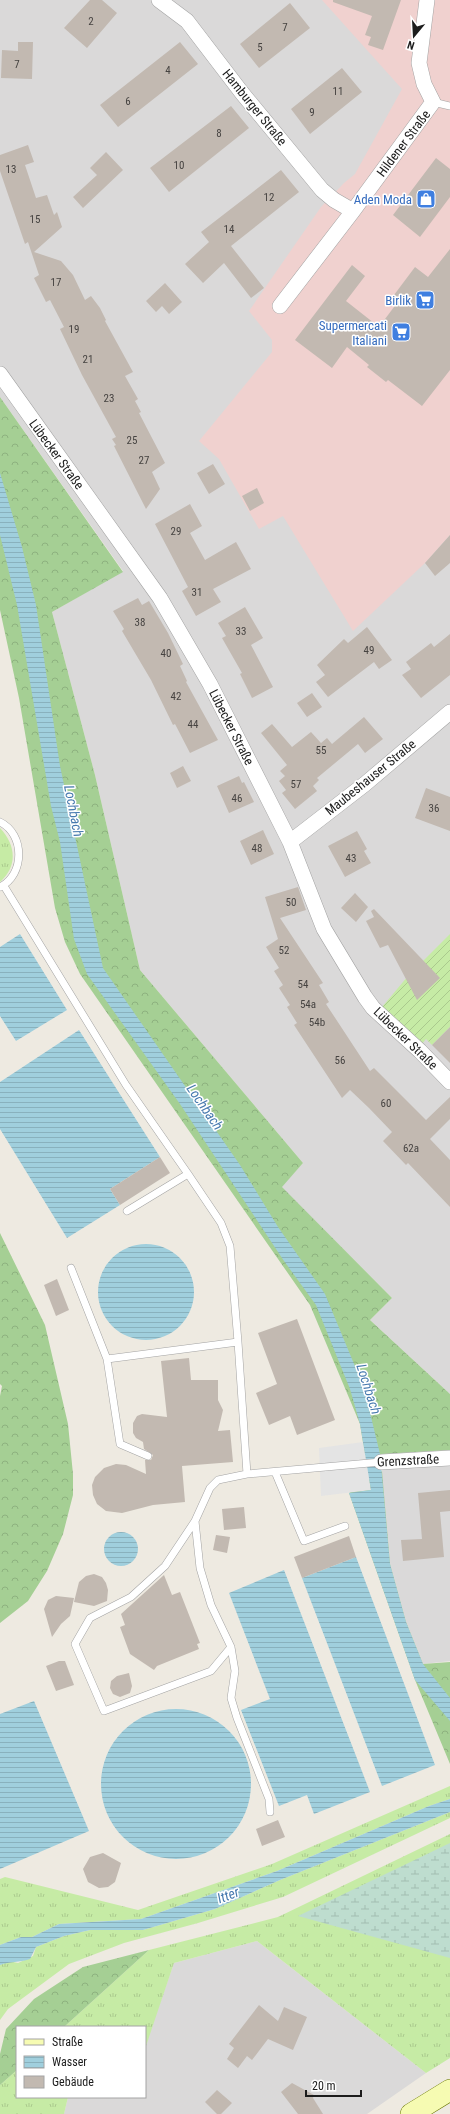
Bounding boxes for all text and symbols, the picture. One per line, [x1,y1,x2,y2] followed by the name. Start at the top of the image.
[88,15,94,28] house number: 2
[394,16,434,56] north arrow
[282,21,288,34] house number: 7
[406,38,416,52] text: N
[257,41,263,54] house number: 5
[14,58,20,71] house number: 7
[165,64,171,77] house number: 4
[219,66,290,148] street label: Hamburger Straße
[333,85,343,98] house number: 11
[125,95,131,108] house number: 6
[309,106,315,119] house number: 9
[374,107,433,179] street label: Hildener Straße
[216,127,222,140] house number: 8
[174,159,184,172] house number: 10
[6,163,16,176] house number: 13
[415,188,437,210] shop icon: Aden Moda
[264,191,274,204] house number: 12
[354,192,412,207] place label: Aden Moda
[30,213,40,226] house number: 15
[224,223,235,236] house number: 14
[51,276,61,289] house number: 17
[414,289,436,311] supermarket icon: Birlik
[385,293,411,308] place label: Birlik
[319,318,387,348] place label: Supermercati Italiani
[390,321,412,343] supermarket icon: Supermercati Italiani
[69,323,79,336] house number: 19
[83,353,93,366] house number: 21
[104,392,114,405] house number: 23
[26,416,87,492] street label: Lübecker Straße
[127,434,137,447] house number: 25
[139,454,149,467] house number: 27
[171,525,181,538] house number: 29
[192,586,202,599] house number: 31
[135,616,145,629] house number: 38
[236,625,246,638] house number: 33
[364,644,374,657] house number: 49
[161,647,171,660] house number: 40
[206,687,257,768] street label: Lübecker Straße
[171,690,181,703] house number: 42
[188,718,199,731] house number: 44
[322,736,419,818] street label: Maubeshauser Straße
[316,744,326,757] house number: 55
[291,778,301,791] house number: 57
[61,784,87,838] water label: Lochbach
[232,792,242,805] house number: 46
[429,802,439,815] house number: 36
[252,842,262,855] house number: 48
[346,852,356,865] house number: 43
[286,896,296,909] house number: 50
[279,944,289,957] house number: 52
[298,978,309,991] house number: 54
[300,998,316,1011] house number: 54a
[371,1004,441,1073] street label: Lübecker Straße
[309,1016,325,1029] house number: 54b
[335,1054,345,1067] house number: 56
[183,1081,227,1133] water label: Lochbach
[381,1097,391,1110] house number: 60
[403,1142,419,1155] house number: 62a
[353,1362,385,1416] water label: Lochbach
[377,1451,439,1470] street label: Grenzstraße
[215,1883,242,1906] water label: Itter
[16,2026,146,2098] legend
[52,2035,83,2049] text: Straße
[52,2055,87,2069] text: Wasser
[306,2072,361,2098] scale bar
[52,2075,94,2089] text: Gebäude
[312,2079,336,2093] text: 20 m

